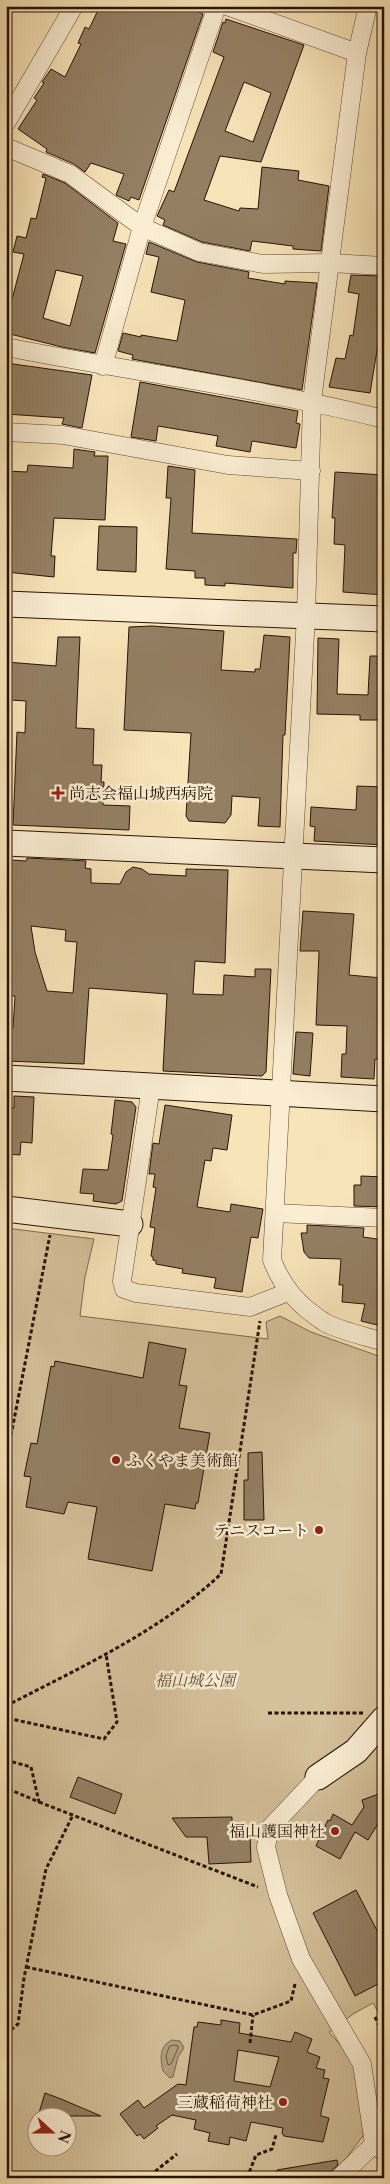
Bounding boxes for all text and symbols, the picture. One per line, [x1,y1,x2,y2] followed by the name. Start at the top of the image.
[69,783,213,803] place label: 尚志会福山城西病院
[51,786,65,800] marker: 尚志会福山城西病院
[126,1450,238,1470] place label: ふくやま美術館
[110,1454,122,1466] marker: ふくやま美術館
[214,1520,309,1540] place label: テニスコート
[313,1524,325,1536] marker: テニスコート
[155,1670,238,1690] park label: 福山城公園
[229,1821,325,1841] place label: 福山護国神社
[329,1825,341,1837] marker: 福山護国神社
[177,2092,273,2112] place label: 三蔵稲荷神社
[277,2096,289,2108] marker: 三蔵稲荷神社
[28,2106,78,2156] north arrow
[54,2128,75,2146] text: N

